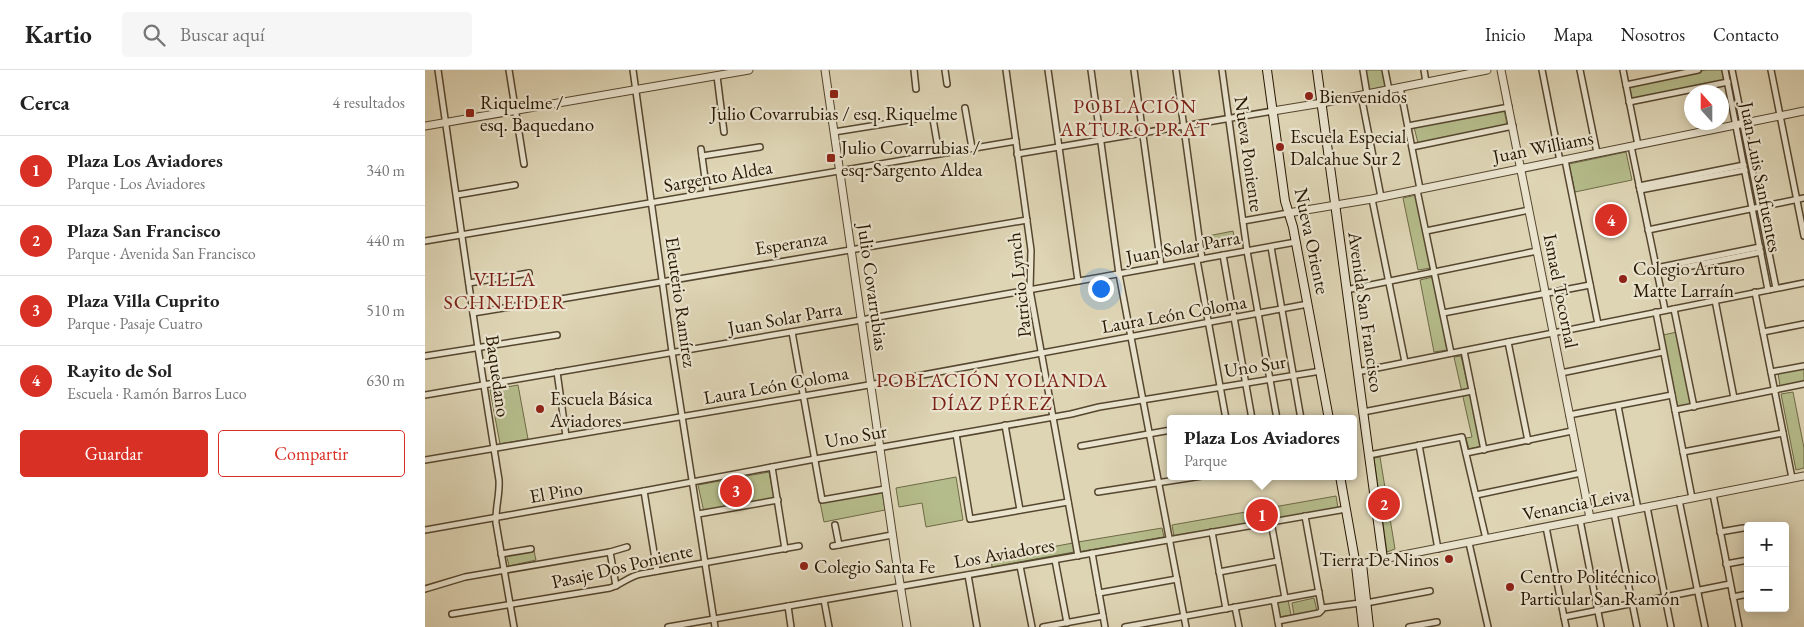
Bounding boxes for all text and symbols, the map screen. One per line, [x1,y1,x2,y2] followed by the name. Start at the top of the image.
[122,12,472,57] search box
[25,19,92,50] text: Kartio
[140,21,168,49] icon: search
[180,22,265,47] text: Buscar aquí
[1485,23,1526,46] text: Inicio
[1554,23,1593,46] text: Mapa
[1621,23,1685,46] text: Nosotros
[1713,23,1779,46] text: Contacto
[1319,84,1407,109] place label: Bienvenidos
[1684,85,1729,130] north arrow
[828,88,840,100] marker: Julio Covarrubias / esq. Riquelme
[20,89,70,116] text: Cerca
[480,90,594,137] place label: Riquelme / esq. Baquedano
[1303,90,1315,102] marker: Bienvenidos
[333,92,405,113] text: 4 resultados
[1059,93,1210,142] district label: POBLACIÓN ARTURO PRAT
[1229,95,1269,213] street label: Nueva Poniente
[1734,98,1788,255] street label: Juan Luis Sanfuentes
[708,101,958,126] place label: Julio Covarrubias / esq. Riquelme
[464,107,476,119] marker: Riquelme / esq. Baquedano
[1290,124,1407,171] place label: Escuela Especial Dalcahue Sur 2
[1489,125,1595,169] street label: Juan Williams
[839,135,983,182] place label: Julio Covarrubias / esq. Sargento Aldea
[1274,141,1286,153] marker: Escuela Especial Dalcahue Sur 2
[67,148,223,173] text: Plaza Los Aviadores
[825,152,837,164] marker: Julio Covarrubias / esq. Sargento Aldea
[662,154,775,198] street label: Sargento Aldea
[32,160,40,181] text: 1
[366,160,405,181] text: 340 m
[67,173,205,194] text: Parque · Los Aviadores
[1289,185,1335,297] street label: Nueva Oriente
[1595,201,1627,239] pin: 4
[67,218,221,243] text: Plaza San Francisco
[851,220,894,352] street label: Julio Covarrubias
[753,225,829,261] street label: Esperanza
[1122,225,1242,270] street label: Juan Solar Parra
[1342,229,1390,394] street label: Avenida San Francisco
[32,230,40,251] text: 2
[366,230,405,251] text: 440 m
[1001,231,1037,339] street label: Patricio Lynch
[1538,232,1584,351] street label: Ismael Tocornal
[659,235,703,370] street label: Eleuterio Ramírez
[67,243,256,264] text: Parque · Avenida San Francisco
[1633,256,1745,303] place label: Colegio Arturo Matte Larraín
[443,266,567,315] district label: VILLA SCHNEIDER
[1617,273,1629,285] marker: Colegio Arturo Matte Larraín
[1088,276,1114,302] your location
[67,288,220,313] text: Plaza Villa Cuprito
[1099,289,1249,339] street label: Laura León Coloma
[724,296,844,341] street label: Juan Solar Parra
[32,300,40,321] text: 3
[366,300,405,321] text: 510 m
[67,313,203,334] text: Parque · Pasaje Cuatro
[480,333,516,419] street label: Baquedano
[1222,349,1288,383] street label: Uno Sur
[67,358,172,383] text: Rayito de Sol
[701,360,851,410] street label: Laura León Coloma
[876,367,1108,416] district label: POBLACIÓN YOLANDA DÍAZ PÉREZ
[32,370,40,391] text: 4
[366,370,405,391] text: 630 m
[67,383,247,404] text: Escuela · Ramón Barros Luco
[549,386,653,433] place label: Escuela Básica Aviadores
[534,403,546,415] marker: Escuela Básica Aviadores
[1167,415,1357,480] popup
[823,418,890,454] street label: Uno Sur
[1184,425,1340,450] text: Plaza Los Aviadores
[20,430,208,477] button: Guardar
[218,430,405,477] button: Compartir
[1184,450,1227,471] text: Parque
[720,472,752,510] pin: 3
[527,475,585,509] street label: El Pino
[1520,481,1632,527] street label: Venancia Leiva
[1368,485,1400,523] pin: 2
[1246,496,1278,534] pin: 1
[1744,522,1789,612] map controls
[1744,522,1789,567] button: +
[952,532,1056,574] street label: Los Aviadores
[549,538,695,594] street label: Pasaje Dos Poniente
[1319,547,1439,572] place label: Tierra De Ninos
[1443,553,1455,565] marker: Tierra De Ninos
[814,554,935,579] place label: Colegio Santa Fe
[798,560,810,572] marker: Colegio Santa Fe
[1520,564,1680,611] place label: Centro Politécnico Particular San Ramón
[1744,567,1789,612] button: −
[1504,581,1516,593] marker: Centro Politécnico Particular San Ramón

